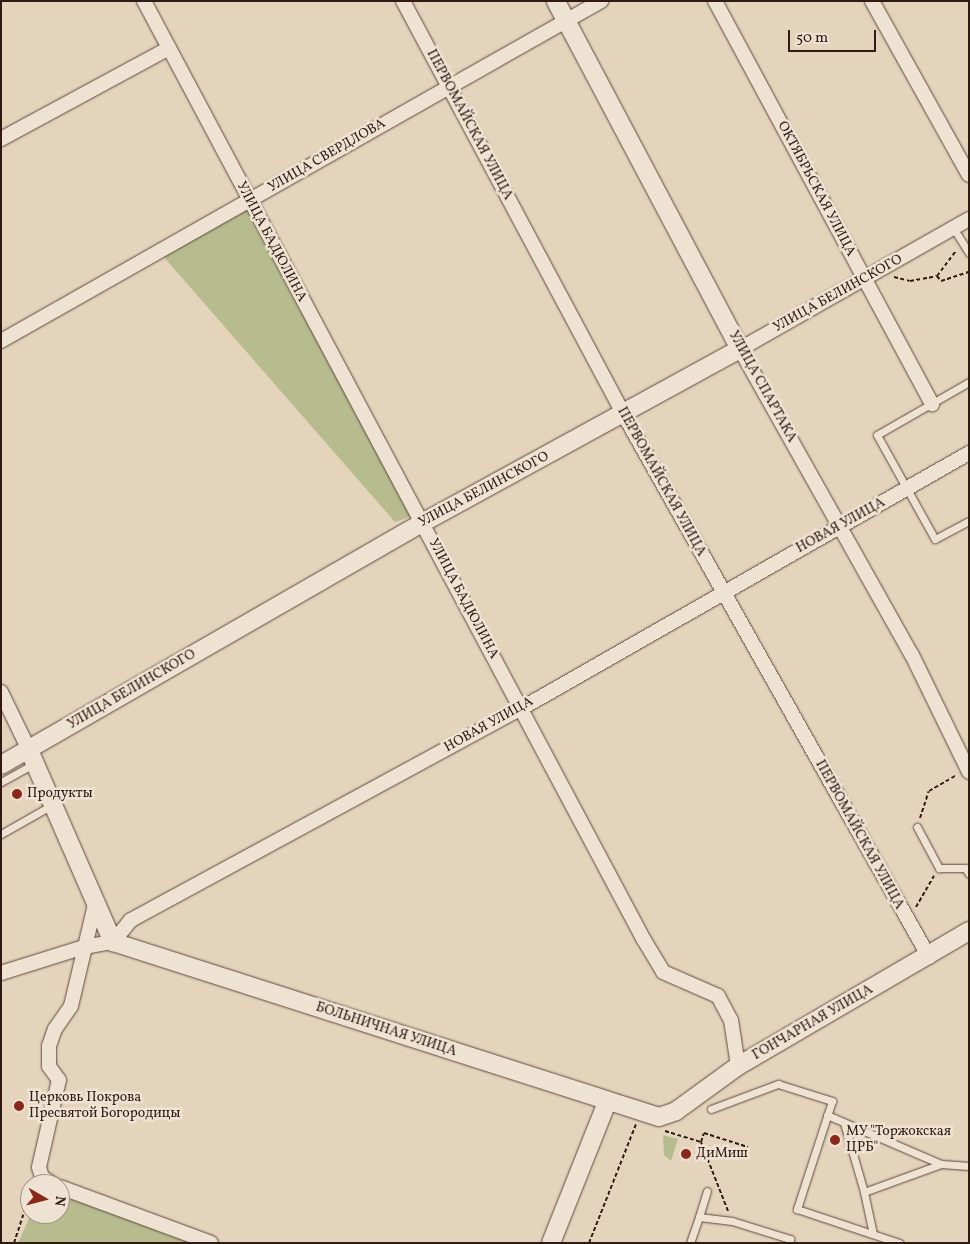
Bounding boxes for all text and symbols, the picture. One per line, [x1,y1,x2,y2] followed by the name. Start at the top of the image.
[790,20,878,52] scale bar
[796,28,828,49] text: 50 m
[422,47,516,203] street label: ПЕРВОМАЙСКАЯ УЛИЦА
[265,116,389,196] street label: УЛИЦА СВЕРДЛОВА
[773,119,859,259] street label: ОКТЯБРЬСКАЯ УЛИЦА
[232,179,310,305] street label: УЛИЦА БАДЮЛИНА
[770,251,906,337] street label: УЛИЦА БЕЛИНСКОГО
[724,328,800,446] street label: УЛИЦА СПАРТАКА
[613,404,709,560] street label: ПЕРВОМАЙСКАЯ УЛИЦА
[416,448,552,532] street label: УЛИЦА БЕЛИНСКОГО
[794,495,888,557] street label: НОВАЯ УЛИЦА
[424,536,502,662] street label: УЛИЦА БАДЮЛИНА
[65,646,199,734] street label: УЛИЦА БЕЛИНСКОГО
[442,694,536,756] street label: НОВАЯ УЛИЦА
[811,757,907,913] street label: ПЕРВОМАЙСКАЯ УЛИЦА
[27,786,93,802] place label: Продукты
[11,788,23,800] marker: Продукты
[750,982,876,1064] street label: ГОНЧАРНАЯ УЛИЦА
[313,999,459,1061] street label: БОЛЬНИЧНАЯ УЛИЦА
[29,1090,180,1122] place label: Церковь Покрова Пресвятой Богородицы
[13,1100,25,1112] marker: Церковь Покрова Пресвятой Богородицы
[846,1124,951,1156] place label: МУ "Торжокская ЦРБ"
[828,1133,842,1147] marker: МУ "Торжокская ЦРБ"
[696,1146,748,1162] place label: ДиМиш
[680,1148,692,1160] marker: ДиМиш
[20,1174,70,1224] north arrow
[49,1195,69,1207] text: N

